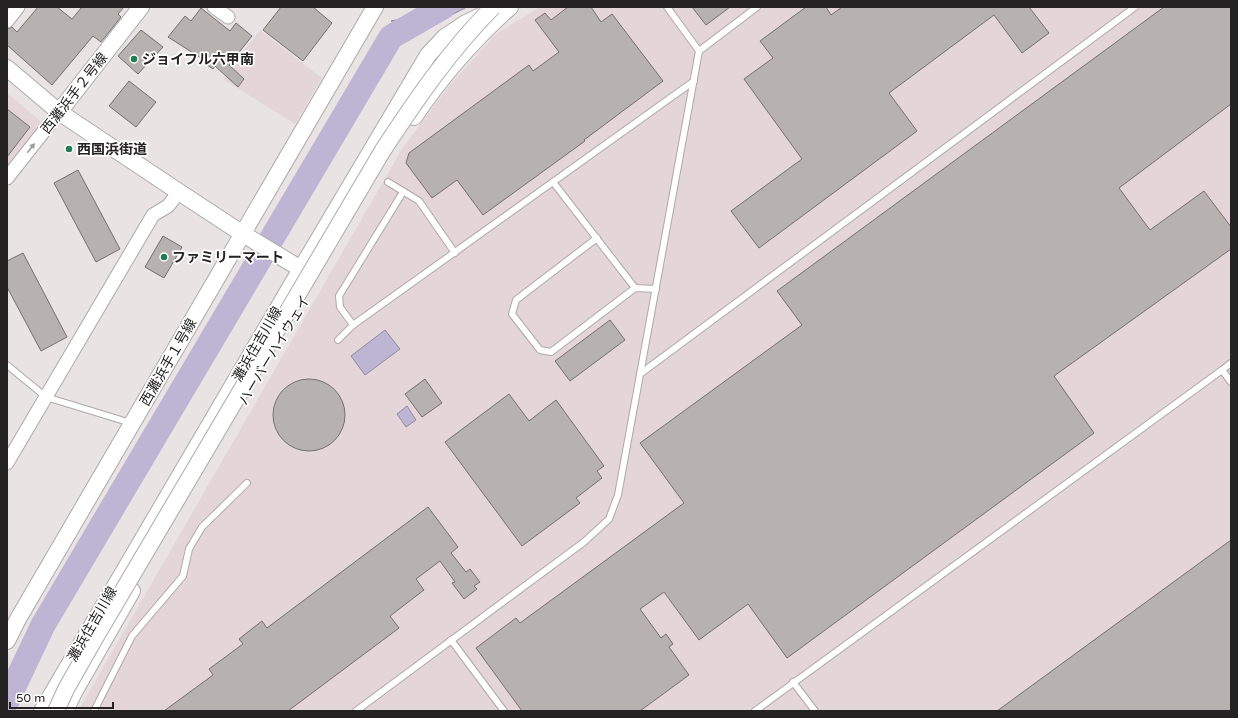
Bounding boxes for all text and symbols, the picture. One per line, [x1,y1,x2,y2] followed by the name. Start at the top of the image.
[38,49,111,137] street label: 西灘浜手２号線
[142,51,254,68] place label: ジョイフル六甲南
[129,54,139,64] marker: ジョイフル六甲南
[77,141,147,158] place label: 西国浜街道
[27,142,36,153] one-way arrow
[64,144,74,154] marker: 西国浜街道
[172,249,284,266] place label: ファミリーマート
[159,252,169,262] marker: ファミリーマート
[235,292,314,408] street label: ハーバーハイウェイ
[229,304,286,385] street label: 灘浜住吉川線
[137,316,200,409] street label: 西灘浜手１号線
[64,584,121,665] street label: 灘浜住吉川線
[10,684,113,710] scale bar
[16,691,45,705] text: 50 m

